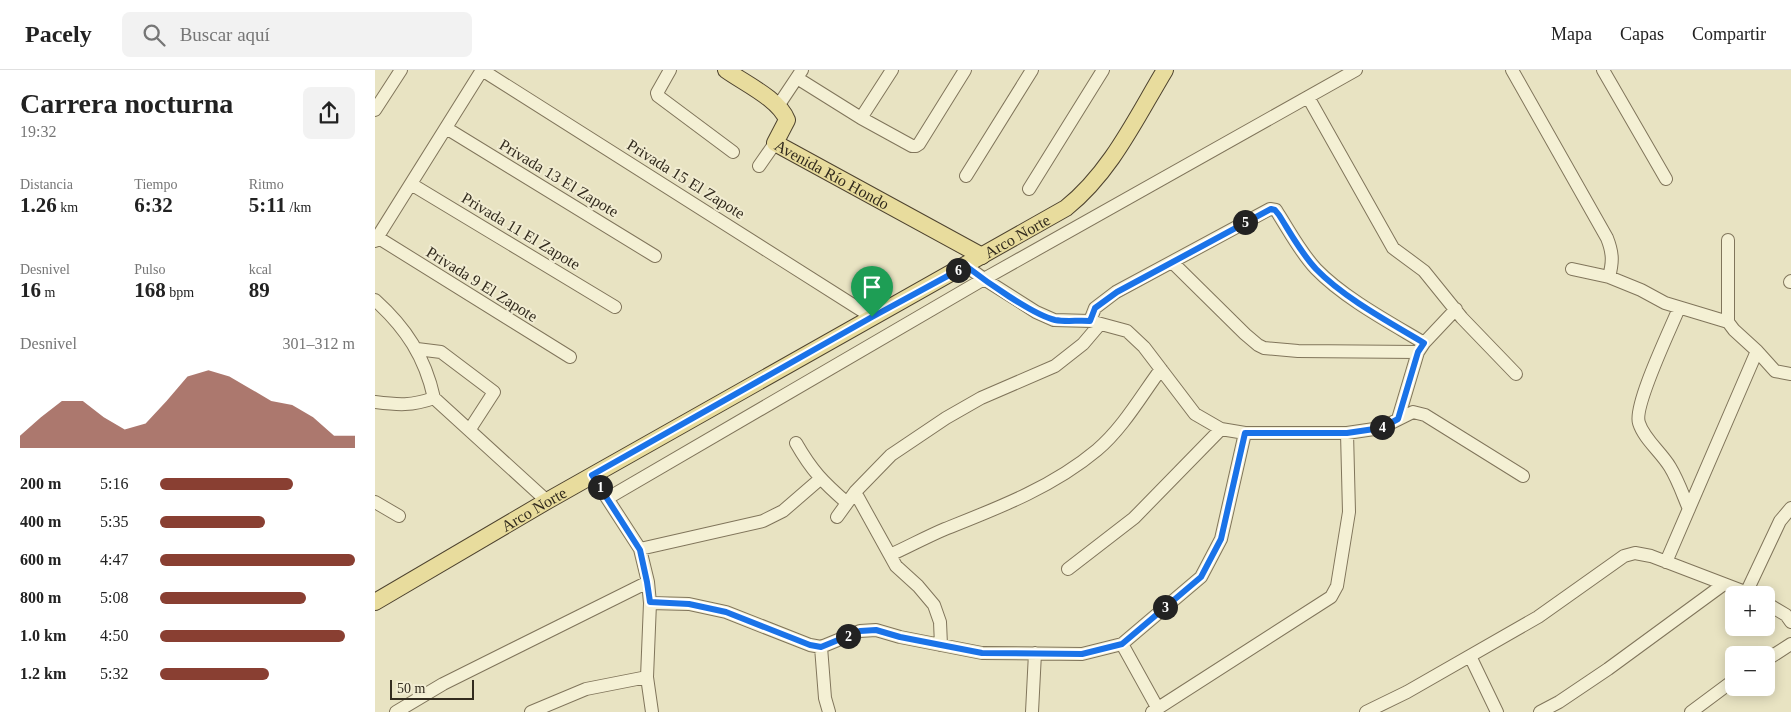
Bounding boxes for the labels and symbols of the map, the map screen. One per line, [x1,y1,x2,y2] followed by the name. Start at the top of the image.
[496,136,621,221] street label: Privada 13 El Zapote
[624,136,748,223] street label: Privada 15 El Zapote
[772,136,892,212] street label: Avenida Río Hondo
[458,189,583,274] street label: Privada 11 El Zapote
[1233,210,1257,234] pin: 5
[981,211,1053,261] street label: Arco Norte
[423,243,541,326] street label: Privada 9 El Zapote
[945,258,971,282] pin: 6
[851,266,893,317] pin
[1369,414,1395,440] pin: 4
[587,474,613,500] pin: 1
[498,483,569,535] street label: Arco Norte
[1153,594,1177,620] pin: 3
[835,624,861,648] pin: 2
[390,677,474,700] scale bar

